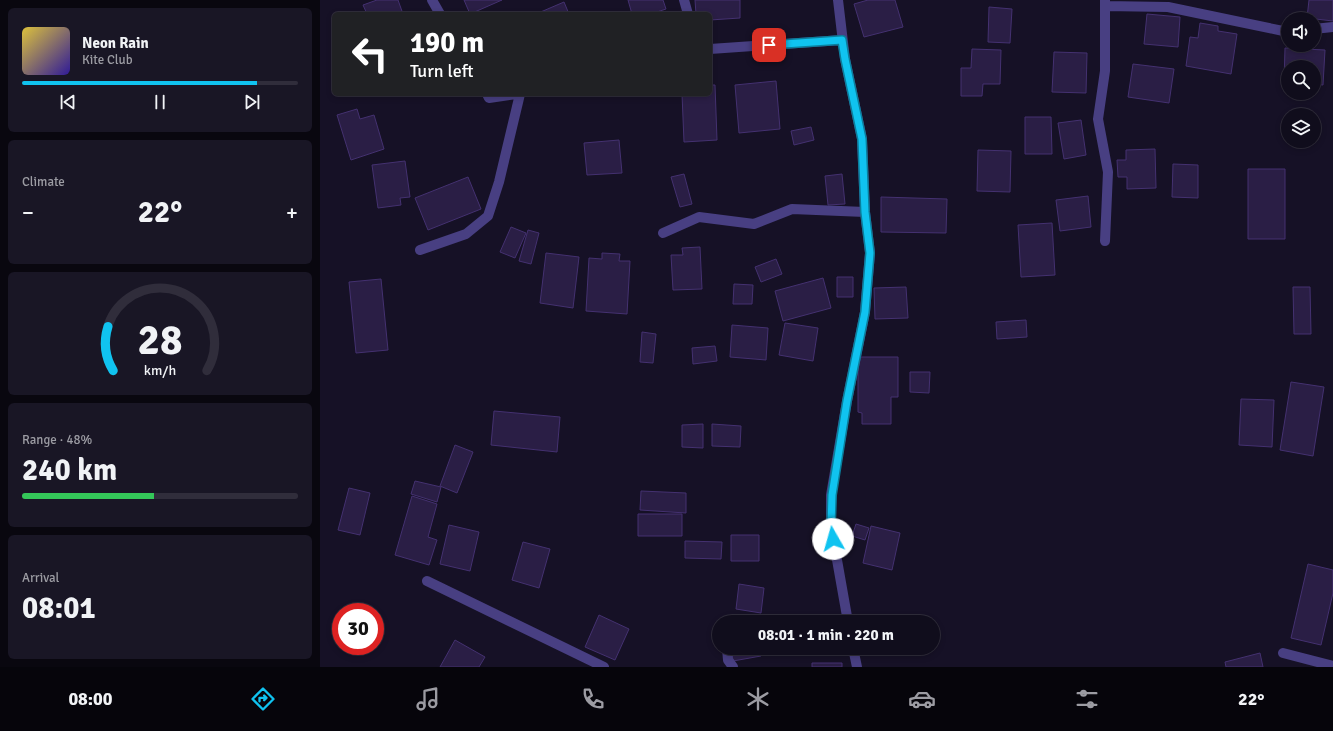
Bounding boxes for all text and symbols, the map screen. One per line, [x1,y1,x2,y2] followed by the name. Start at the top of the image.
[1281,12,1321,148] map controls
[1281,12,1321,52] button: sound
[410,26,484,60] text: 190 m
[344,28,396,80] icon: left
[752,28,786,62] pin
[82,34,149,52] text: Neon Rain
[758,34,780,56] icon: arrive
[82,52,133,68] text: Kite Club
[410,60,473,82] text: Turn left
[1281,60,1321,100] button: search
[57,91,79,113] icon: previous
[149,91,171,113] icon: pause
[241,91,263,113] icon: next
[1281,108,1321,148] button: layers
[22,174,65,190] text: Climate
[138,194,182,231] text: 22°
[22,199,34,226] text: −
[286,199,298,226] text: +
[138,315,182,366] text: 28
[144,362,176,379] text: km/h
[22,432,92,448] text: Range · 48%
[22,452,117,489] text: 240 km
[812,518,854,560] position arrow
[22,570,59,586] text: Arrival
[22,590,96,627] text: 08:01
[332,603,384,655] speed limit sign: 30
[758,626,894,644] text: 08:01 · 1 min · 220 m
[249,685,277,713] icon: directions
[414,685,442,713] icon: music
[579,685,607,713] icon: phone
[744,685,772,713] icon: climate
[908,685,936,713] icon: car
[1073,685,1101,713] icon: filters
[68,688,113,710] text: 08:00
[1238,688,1265,710] text: 22°

